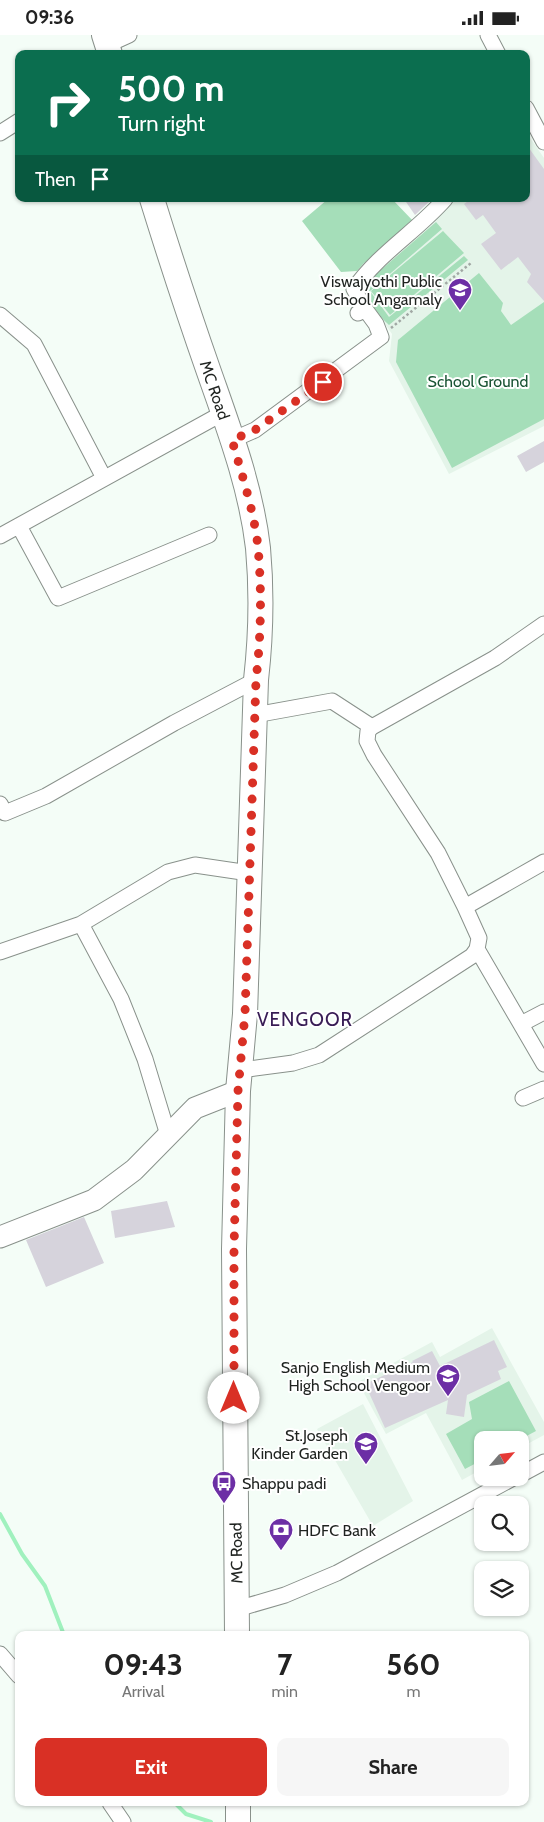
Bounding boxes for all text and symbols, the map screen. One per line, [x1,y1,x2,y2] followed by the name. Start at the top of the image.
[25,6,74,29] text: 09:36
[118,67,225,110] text: 500 m
[35,70,100,135] icon: right
[118,110,205,137] text: Turn right
[86,165,114,193] icon: arrive
[35,168,76,191] text: Then
[320,272,442,309] place label: Viswajyothi Public School Angamaly
[447,277,473,311] school or university icon: Viswajyothi Public School Angamaly
[196,358,233,422] street label: MC Road
[302,361,344,403] pin
[309,368,337,396] icon: arrive
[428,372,528,391] park label: School Ground
[257,1008,353,1031] district label: VENGOOR
[281,1358,431,1395] place label: Sanjo English Medium High School Vengoor
[435,1363,461,1397] school or university icon: Sanjo English Medium High School Vengoor
[207,1371,259,1423] position arrow
[251,1426,348,1463] place label: St.Joseph Kinder Garden
[353,1431,379,1465] school or university icon: St.Joseph Kinder Garden
[474,1431,529,1486] north arrow
[474,1431,529,1616] map controls
[211,1470,237,1504] bus stop icon: Shappu padi
[242,1474,326,1493] place label: Shappu padi
[474,1496,529,1551] button: search
[268,1517,294,1551] bank icon: HDFC Bank
[298,1521,377,1540] place label: HDFC Bank
[226,1522,247,1584] street label: MC Road
[474,1561,529,1616] button: layers
[103,1646,183,1683] text: 09:43
[277,1646,292,1683] text: 7
[386,1646,441,1683] text: 560
[122,1682,165,1701] text: Arrival
[271,1682,298,1701] text: min
[406,1682,420,1701] text: m
[35,1738,267,1796] button: Exit
[277,1738,509,1796] button: Share

